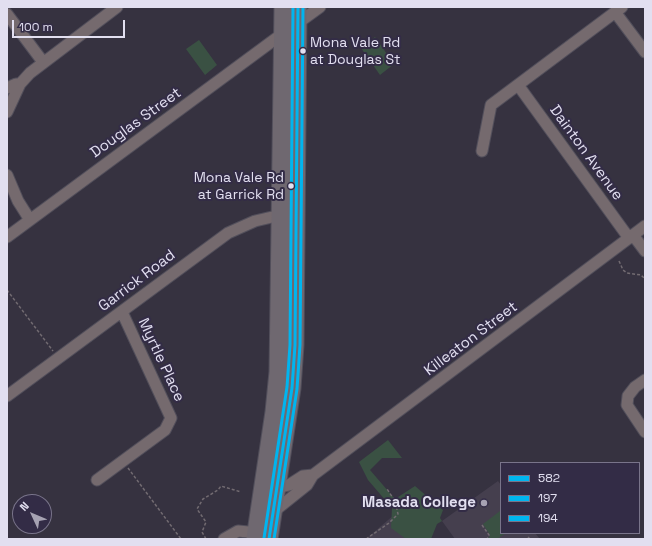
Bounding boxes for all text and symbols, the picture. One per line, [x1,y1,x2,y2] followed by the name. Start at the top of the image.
[14,12,127,38] scale bar
[19,19,53,35] text: 100 m
[310,35,401,68] place label: Mona Vale Rd at Douglas St
[298,46,308,56] marker: Mona Vale Rd at Douglas St
[87,84,185,162] street label: Douglas Street
[545,102,627,204] street label: Dainton Avenue
[194,170,284,202] place label: Mona Vale Rd at Garrick Rd
[286,181,296,191] marker: Mona Vale Rd at Garrick Rd
[95,246,179,316] street label: Garrick Road
[421,298,521,380] street label: Killeaton Street
[134,315,188,405] street label: Myrtle Place
[500,462,640,534] legend
[538,470,560,486] text: 582
[538,490,557,506] text: 197
[12,494,52,534] north arrow
[362,494,476,512] place label: Masada College
[479,498,489,508] marker: Masada College
[16,499,32,514] text: N
[538,510,558,526] text: 194

